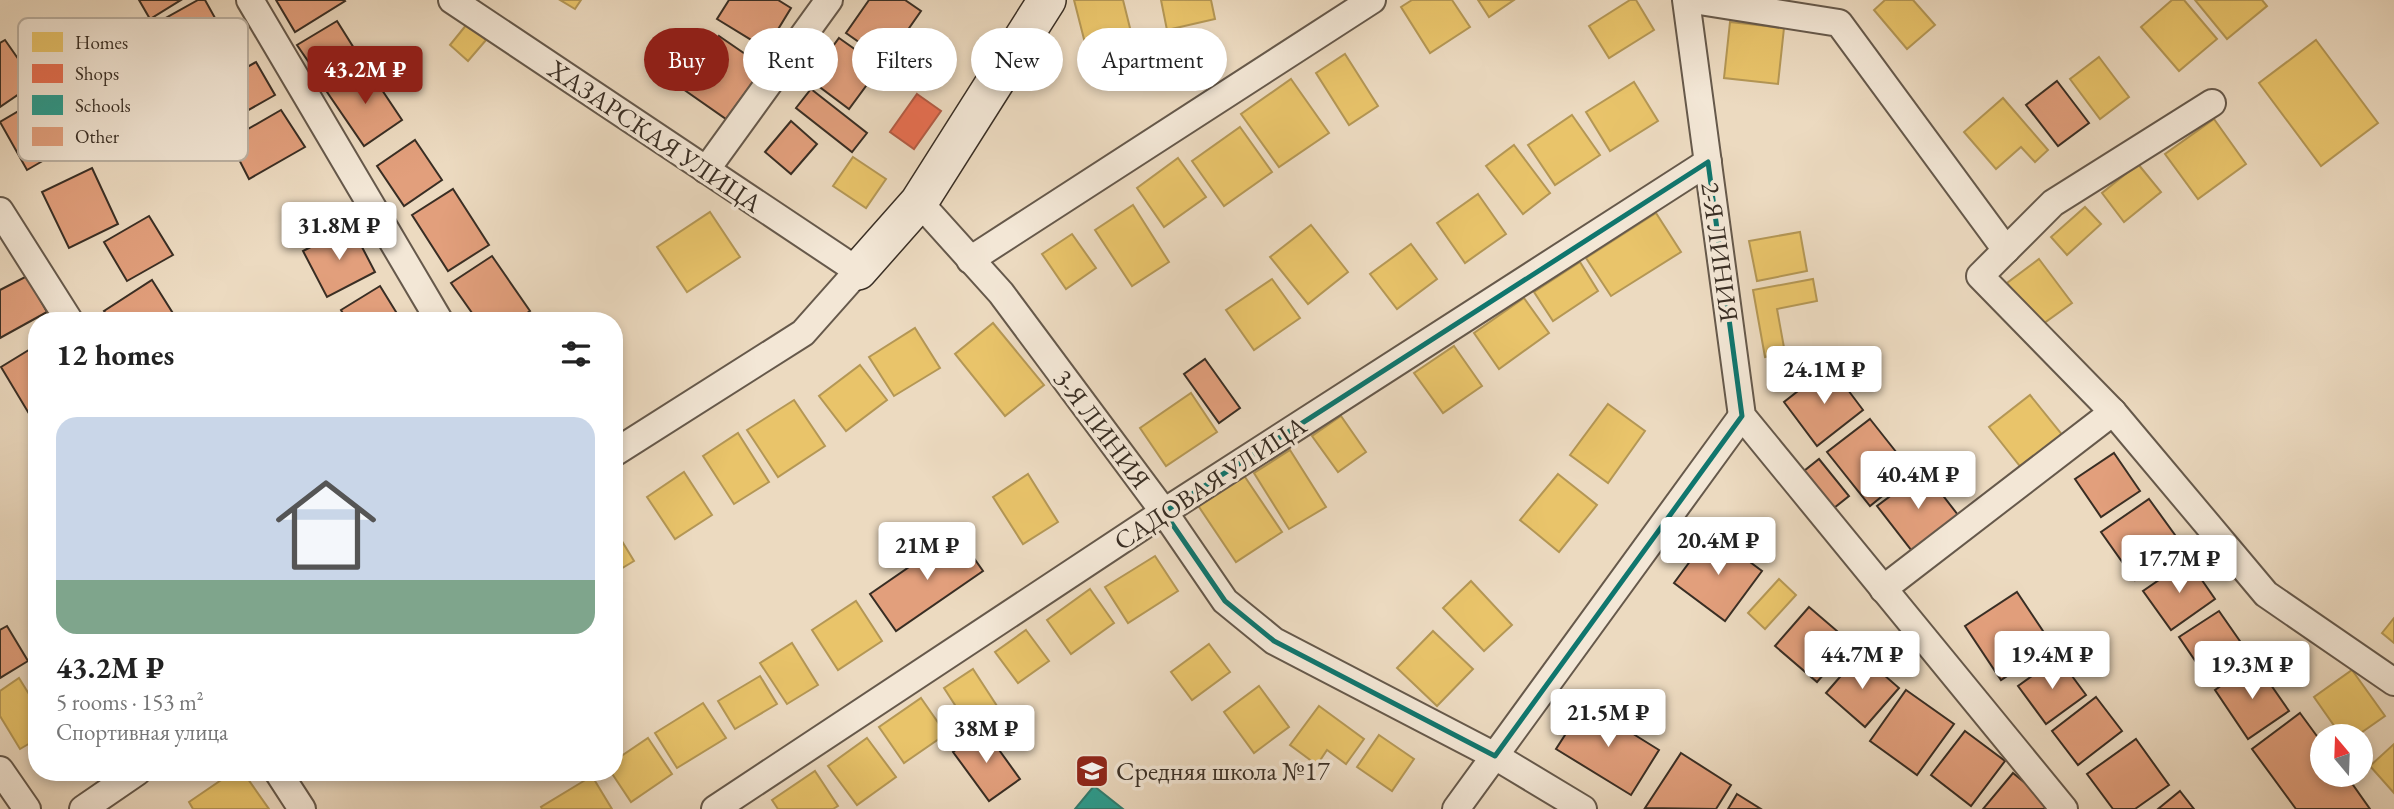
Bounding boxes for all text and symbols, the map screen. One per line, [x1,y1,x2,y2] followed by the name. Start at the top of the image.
[18,18,248,161] legend
[644,28,729,91] chip: Buy
[743,28,838,91] chip: Rent
[852,28,957,91] chip: Filters
[971,28,1063,91] chip: New
[1077,28,1227,91] chip: Apartment
[75,30,128,55] text: Homes
[300,46,430,106] pin: 43.2M ₽
[541,51,769,221] street label: ХАЗАРСКАЯ УЛИЦА
[324,54,406,84] text: 43.2M ₽
[75,61,119,86] text: Shops
[75,93,131,118] text: Schools
[75,124,120,149] text: Other
[1693,180,1747,324] street label: 2-Я ЛИНИЯ
[274,202,404,262] pin: 31.8M ₽
[298,210,380,240] text: 31.8M ₽
[56,335,174,374] text: 12 homes
[557,335,595,373] icon: filters
[1759,346,1889,406] pin: 24.1M ₽
[1783,354,1865,384] text: 24.1M ₽
[1046,362,1158,496] street label: 3-Я ЛИНИЯ
[1107,408,1314,558] street label: САДОВАЯ УЛИЦА
[1853,452,1983,511] pin: 40.4M ₽
[1877,459,1959,489] text: 40.4M ₽
[263,462,389,588] icon: home
[1653,518,1783,577] pin: 20.4M ₽
[878,522,976,582] pin: 21M ₽
[1677,525,1759,555] text: 20.4M ₽
[894,530,960,560] text: 21M ₽
[2114,536,2244,595] pin: 17.7M ₽
[2138,543,2220,573] text: 17.7M ₽
[1797,632,1927,691] pin: 44.7M ₽
[1987,632,2117,691] pin: 19.4M ₽
[1821,639,1903,669] text: 44.7M ₽
[2011,639,2093,669] text: 19.4M ₽
[2187,642,2317,701] pin: 19.3M ₽
[56,648,164,687] text: 43.2M ₽
[2211,649,2293,679] text: 19.3M ₽
[56,687,204,717] text: 5 rooms · 153 m²
[1543,690,1673,749] pin: 21.5M ₽
[1567,697,1649,727] text: 21.5M ₽
[937,706,1035,765] pin: 38M ₽
[953,713,1019,743] text: 38M ₽
[56,717,228,747] text: Спортивная улица
[2310,724,2373,788] north arrow
[2310,724,2373,787] map controls
[1073,752,1111,790] school or university icon: Средняя школа №17
[1116,754,1330,788] place label: Средняя школа №17

